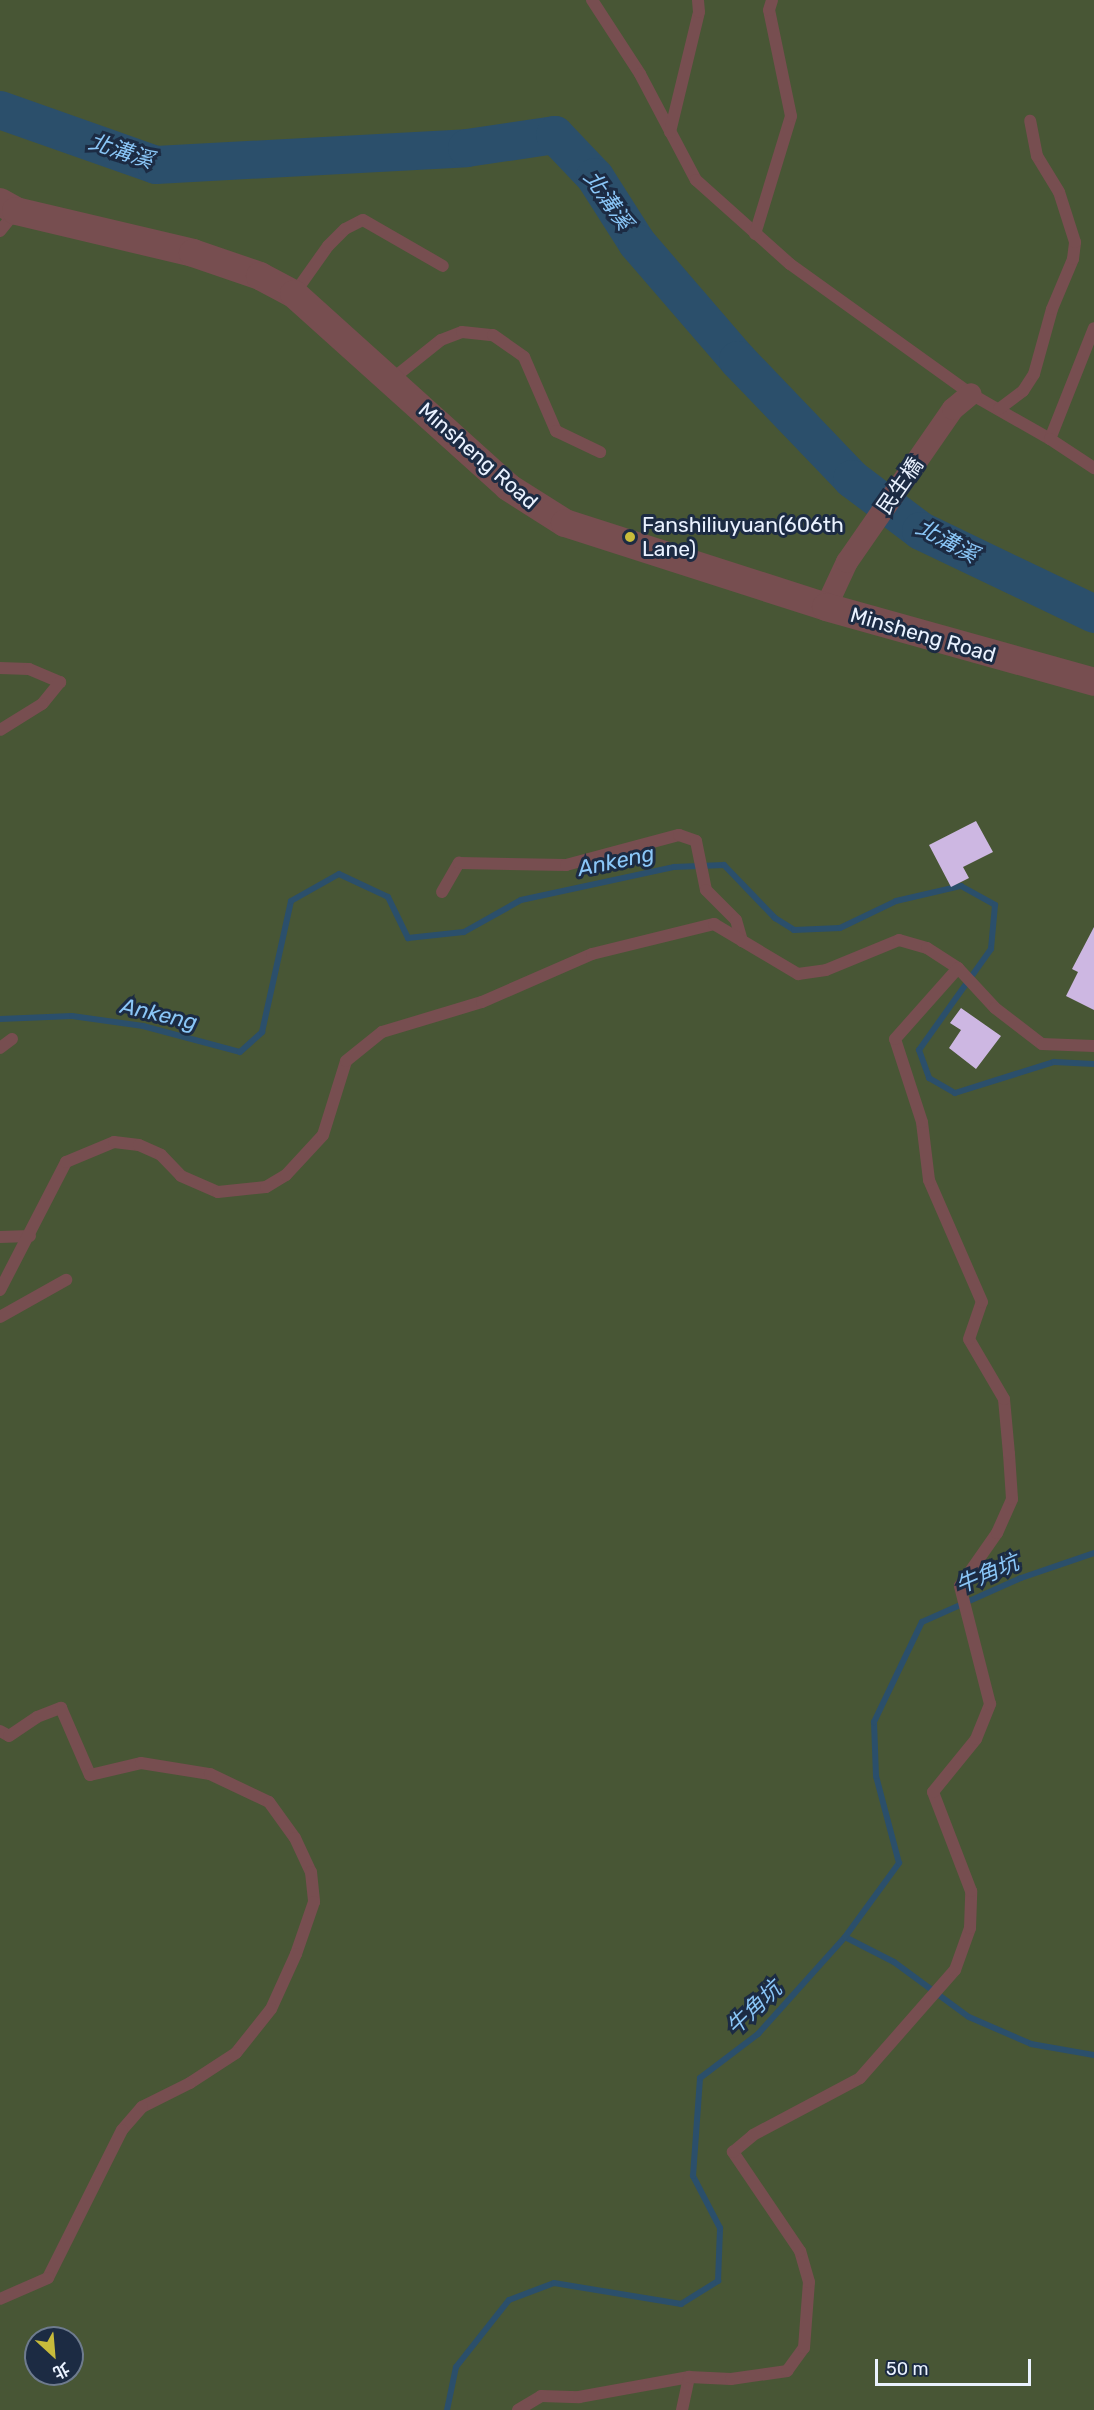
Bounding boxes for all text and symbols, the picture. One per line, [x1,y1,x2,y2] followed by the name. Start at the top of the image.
[86,128,156,174] water label: 北溝溪
[578,165,638,235] water label: 北溝溪
[413,397,543,515] street label: Minsheng Road
[872,453,928,519] street label: 民生橋
[642,512,844,562] place label: Fanshiliuyuan(606th Lane)
[912,514,982,568] water label: 北溝溪
[623,530,637,544] marker: Fanshiliuyuan(606th Lane)
[847,602,999,668] street label: Minsheng Road
[575,840,657,882] water label: Ankeng
[118,992,200,1036] water label: Ankeng
[951,1549,1023,1599] water label: 牛角坑
[721,1976,787,2040] water label: 牛角坑
[24,2326,84,2386] north arrow
[878,2347,1034,2385] scale bar
[886,2358,929,2380] text: 50 m
[50,2359,73,2383] text: 北

